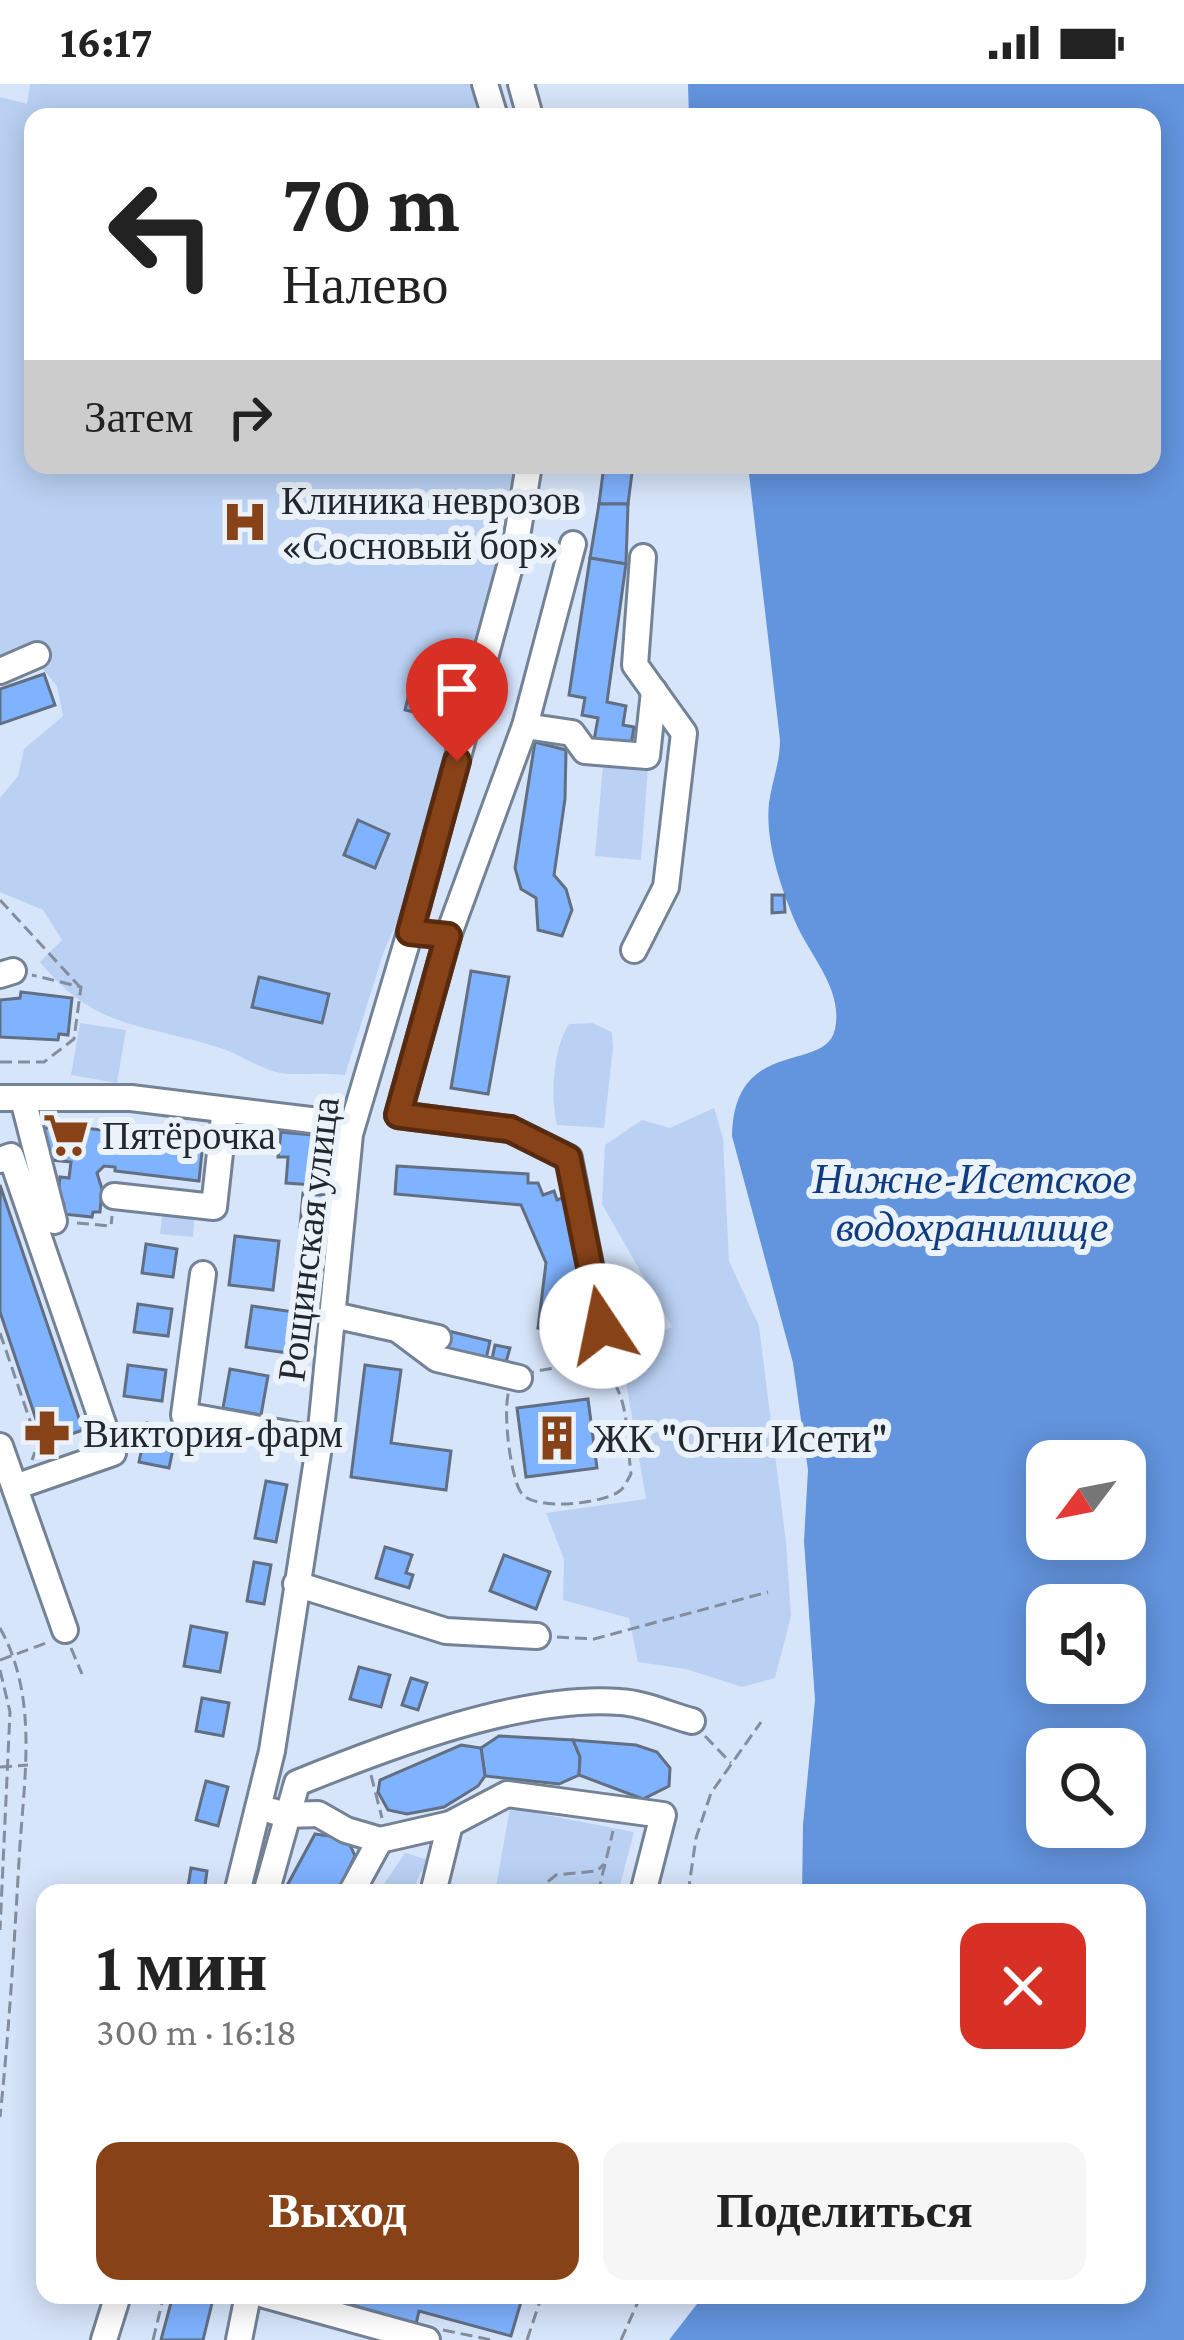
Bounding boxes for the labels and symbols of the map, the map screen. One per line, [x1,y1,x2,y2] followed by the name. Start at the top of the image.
[281,479,581,568] place label: Клиника неврозов «Сосновый бор»
[220,497,270,547] hospital icon: Клиника неврозов «Сосновый бор»
[406,638,508,761] pin
[269,1094,348,1384] street label: Рощинская улица
[41,1110,91,1160] supermarket icon: Пятёрочка
[102,1114,276,1158] place label: Пятёрочка
[812,1155,1131,1250] water label: Нижне-Исетское водохранилище
[539,1263,665,1389] position arrow
[22,1408,72,1458] pharmacy icon: Виктория-фарм
[83,1412,343,1456] place label: Виктория-фарм
[532,1413,582,1463] building icon: ЖК "Огни Исети"
[593,1417,888,1460] place label: ЖК "Огни Исети"
[1026,1440,1146,1560] north arrow

